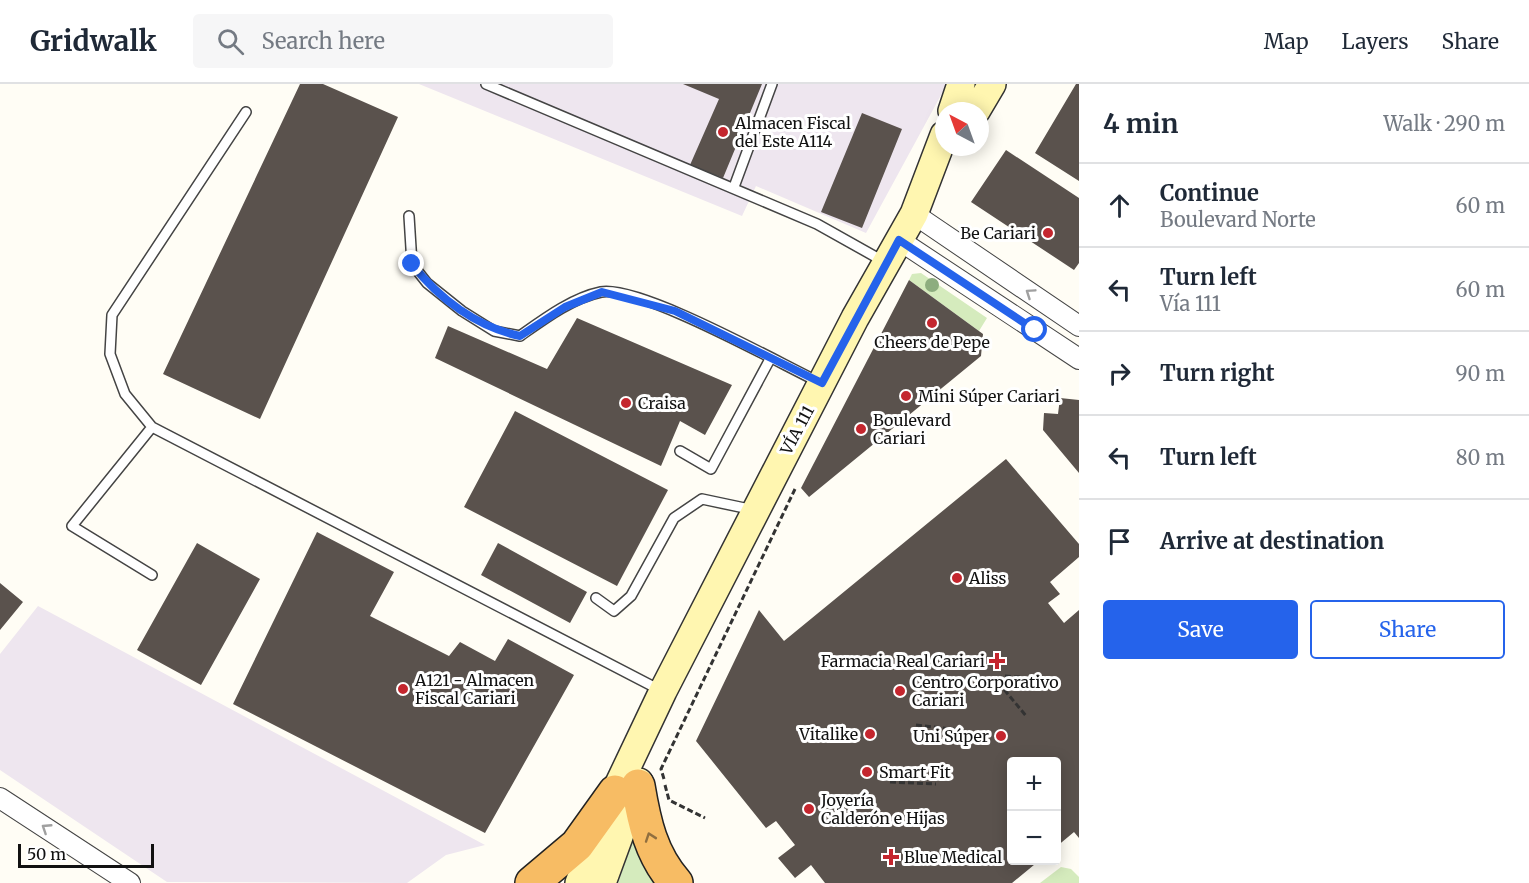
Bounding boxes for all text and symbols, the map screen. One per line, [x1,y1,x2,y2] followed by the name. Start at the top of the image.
[193,14,613,68] search box
[30,23,157,59] text: Gridwalk
[214,25,247,58] icon: search
[262,27,385,55] text: Search here
[1264,28,1309,55] text: Map
[1342,28,1409,55] text: Layers
[1442,28,1499,55] text: Share
[935,102,989,156] north arrow
[1103,107,1178,140] text: 4 min
[1383,111,1505,136] text: Walk · 290 m
[734,113,851,151] place label: Almacen Fiscal del Este A114
[716,125,730,139] marker: Almacen Fiscal del Este A114
[1160,179,1259,207] text: Continue
[1103,189,1136,222] icon: ahead
[1455,193,1505,218] text: 60 m
[1160,207,1316,232] text: Boulevard Norte
[960,223,1036,243] place label: Be Cariari
[1041,226,1055,240] marker: Be Cariari
[398,250,424,276] route end
[1160,263,1257,291] text: Turn left
[1103,273,1136,306] icon: left
[1455,277,1505,302] text: 60 m
[1026,289,1037,300] one-way arrow
[1160,291,1221,316] text: Vía 111
[925,316,939,330] marker: Cheers de Pepe
[1021,316,1047,342] route start
[874,332,990,352] place label: Cheers de Pepe
[1103,357,1136,390] icon: right
[1160,359,1274,387] text: Turn right
[1455,361,1505,386] text: 90 m
[918,386,1060,406] place label: Mini Súper Cariari
[899,389,913,403] marker: Mini Súper Cariari
[638,393,686,413] place label: Craisa
[619,396,633,410] marker: Craisa
[775,402,818,459] street label: VÍA 111
[873,410,951,448] place label: Boulevard Cariari
[854,422,868,436] marker: Boulevard Cariari
[1103,441,1136,474] icon: left
[1160,443,1257,471] text: Turn left
[1456,445,1505,470] text: 80 m
[1103,525,1136,558] icon: arrive
[1160,527,1384,555] text: Arrive at destination
[968,568,1006,588] place label: Aliss
[950,571,964,585] marker: Aliss
[1103,600,1298,659] button: Save
[1310,600,1505,659] button: Share
[821,651,985,671] place label: Farmacia Real Cariari
[990,654,1004,668] marker: Farmacia Real Cariari
[414,670,535,708] place label: A121 - Almacen Fiscal Cariari
[912,672,1058,710] place label: Centro Corporativo Cariari
[396,682,410,696] marker: A121 - Almacen Fiscal Cariari
[893,684,907,698] marker: Centro Corporativo Cariari
[798,724,858,744] place label: Vitalike
[913,726,989,746] place label: Uni Súper
[863,727,877,741] marker: Vitalike
[994,729,1008,743] marker: Uni Súper
[1007,757,1061,865] map controls
[1007,757,1061,811] button: +
[879,762,951,782] place label: Smart Fit
[860,765,874,779] marker: Smart Fit
[820,790,945,828] place label: Joyería Calderón e Hijas
[802,802,816,816] marker: Joyería Calderón e Hijas
[1007,811,1061,865] button: −
[42,824,52,836] one-way arrow
[644,832,657,843] one-way arrow
[18,841,154,868] scale bar
[27,844,66,864] text: 50 m
[904,847,1002,867] place label: Blue Medical
[882,848,900,866] marker: Blue Medical

